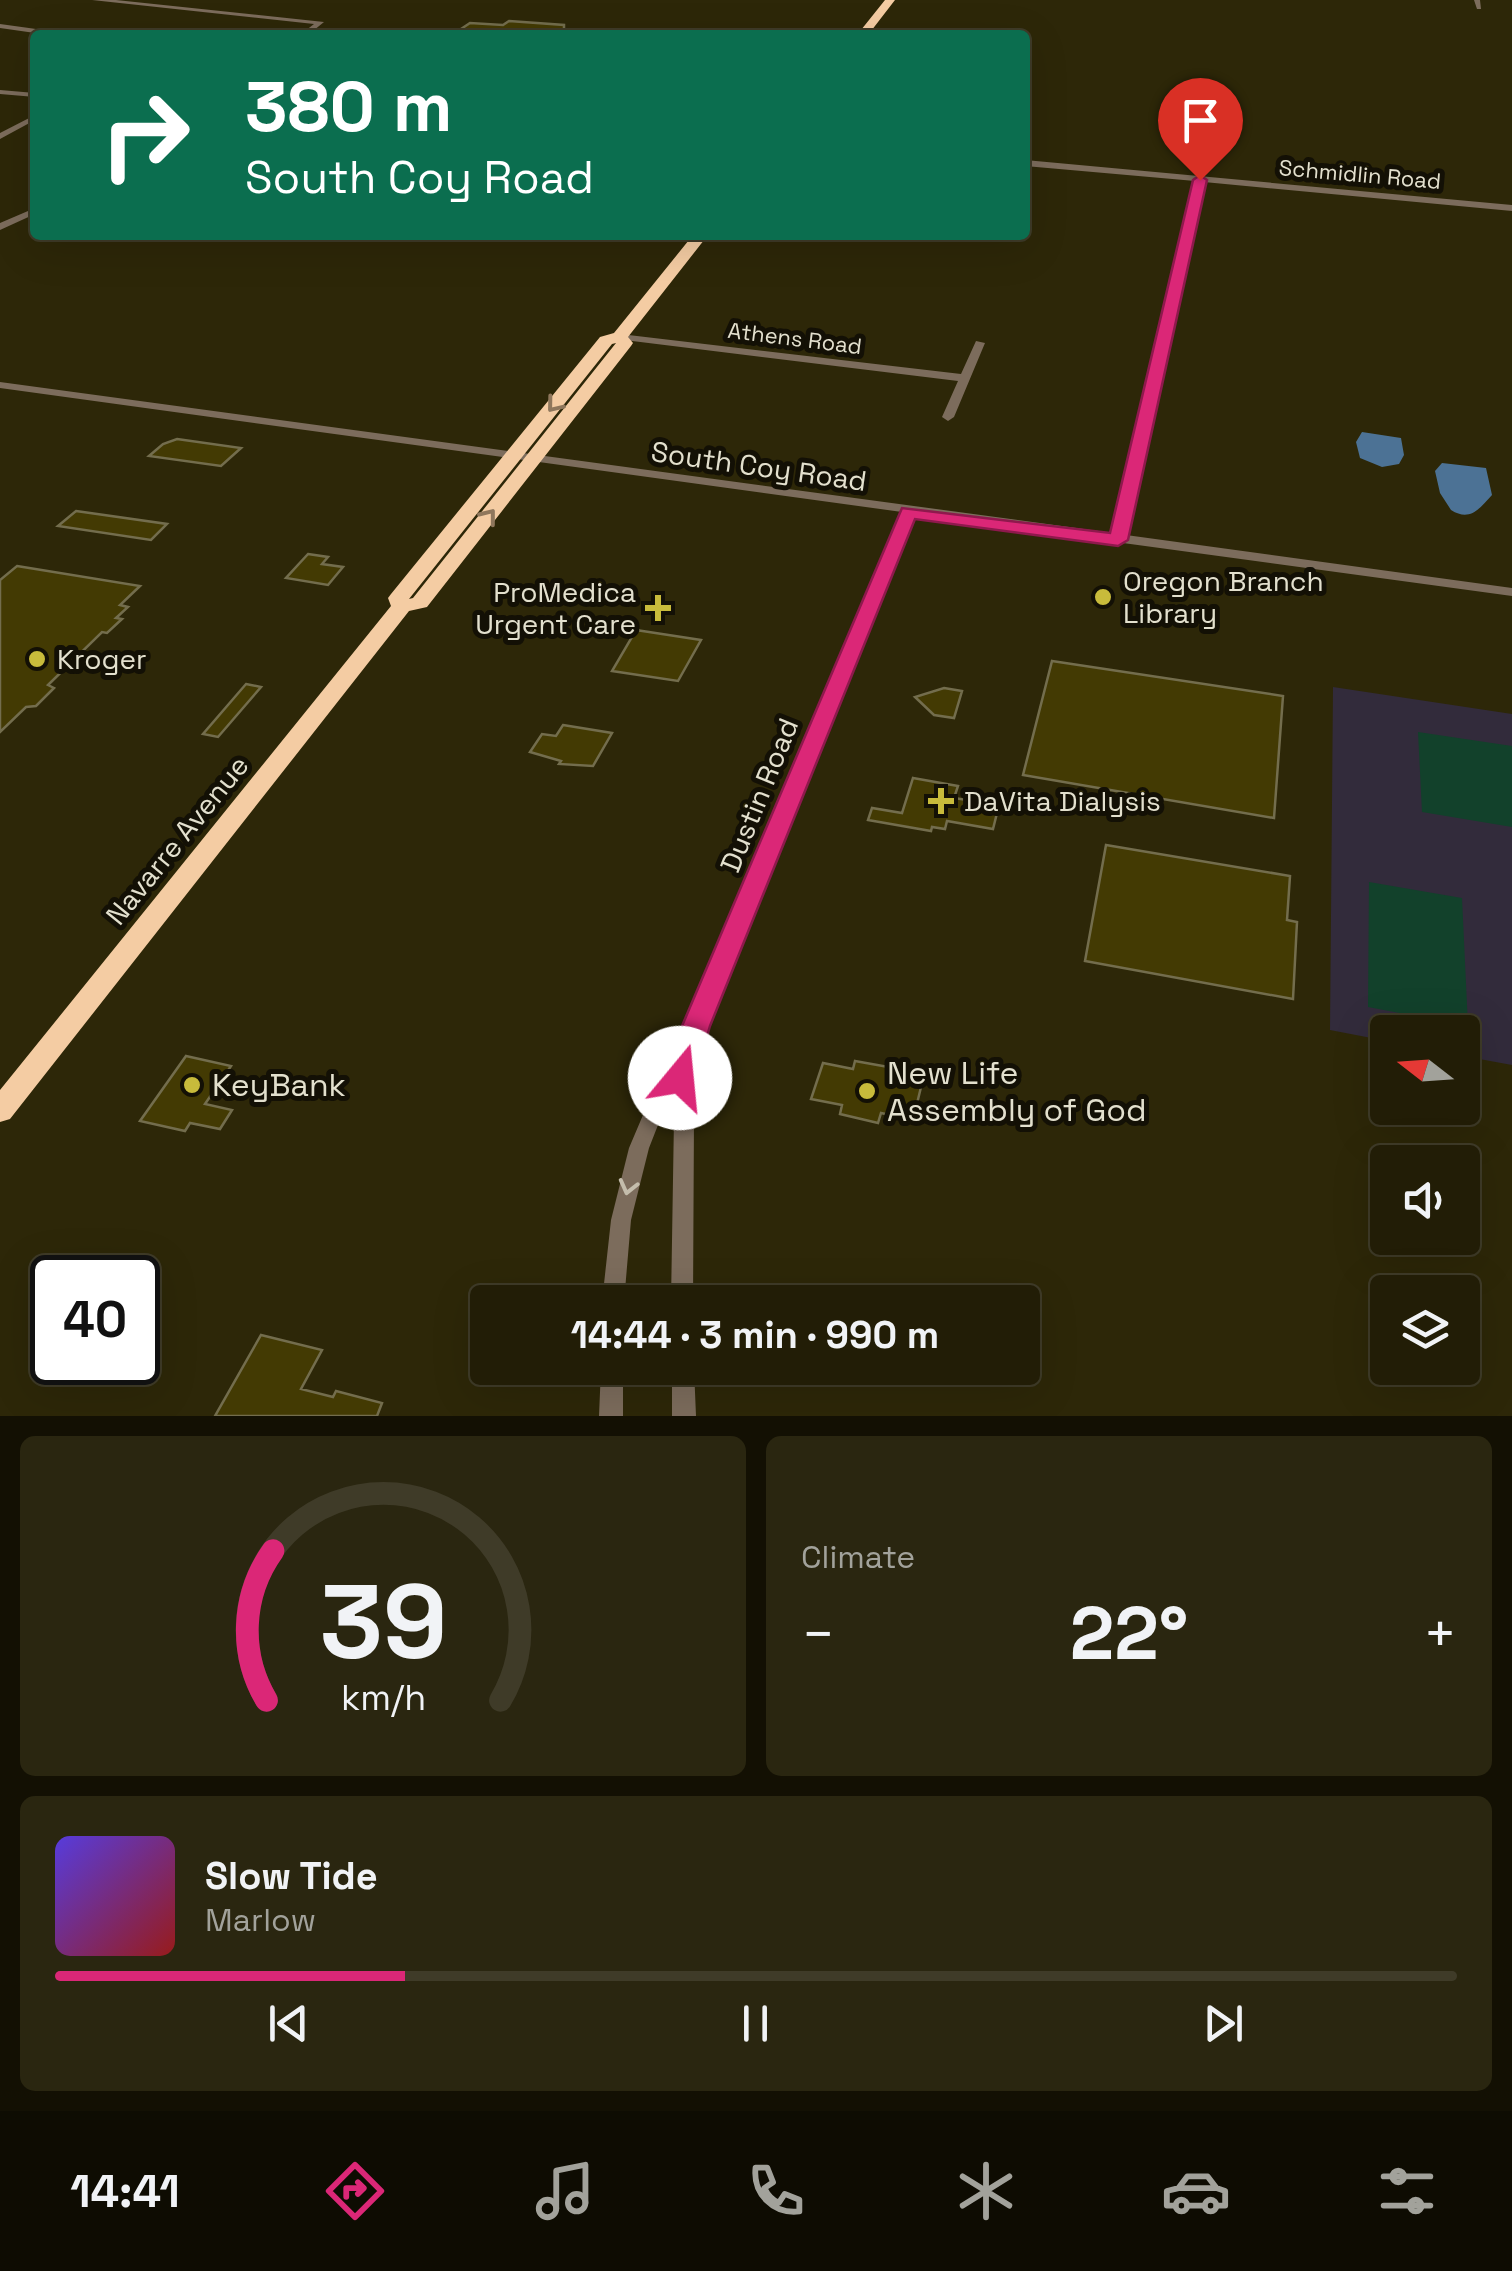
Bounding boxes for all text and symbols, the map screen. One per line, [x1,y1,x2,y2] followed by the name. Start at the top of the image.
[245,62,452,151] text: 380 m
[80,70,210,200] icon: right
[1158,78,1243,181] pin
[1173,93,1228,148] icon: arrive
[245,149,594,206] text: South Coy Road
[1278,153,1442,195] street label: Schmidlin Road
[726,316,864,360] street label: Athens Road
[548,394,566,412] one-way arrow
[649,433,869,499] street label: South Coy Road
[477,509,495,527] one-way arrow
[1123,563,1324,631] place label: Oregon Branch Library
[475,574,636,642] place label: ProMedica Urgent Care
[1092,586,1114,608] marker: Oregon Branch Library
[645,595,671,621] marker: ProMedica Urgent Care
[57,641,147,677] place label: Kroger
[26,648,48,670] marker: Kroger
[712,713,806,877] street label: Dustin Road
[98,748,256,932] street label: Navarre Avenue
[964,783,1161,819] place label: DaVita Dialysis
[928,788,954,814] marker: DaVita Dialysis
[1370,1015,1480,1125] north arrow
[1370,1015,1480,1385] map controls
[628,1026,732,1130] position arrow
[887,1053,1147,1130] place label: New Life Assembly of God
[212,1065,346,1105] place label: KeyBank
[181,1074,203,1096] marker: KeyBank
[856,1080,878,1102] marker: New Life Assembly of God
[1370,1145,1480,1255] button: sound
[619,1178,640,1195] one-way arrow
[30,1255,160,1385] speed limit sign: 40
[1370,1275,1480,1385] button: layers
[571,1311,939,1359] text: 14:44 · 3 min · 990 m
[801,1537,915,1577] text: Climate
[319,1556,447,1688] text: 39
[1070,1585,1188,1681] text: 22°
[801,1599,835,1669] text: −
[1423,1599,1457,1669] text: +
[340,1675,426,1720] text: km/h
[205,1852,378,1900] text: Slow Tide
[205,1900,316,1940] text: Marlow
[261,1996,316,2051] icon: previous
[728,1996,783,2051] icon: pause
[1196,1996,1251,2051] icon: next
[320,2156,390,2226] icon: directions
[530,2156,600,2226] icon: music
[741,2156,811,2226] icon: phone
[951,2156,1021,2226] icon: climate
[1161,2156,1231,2226] icon: car
[1372,2156,1442,2226] icon: filters
[70,2163,180,2220] text: 14:41

